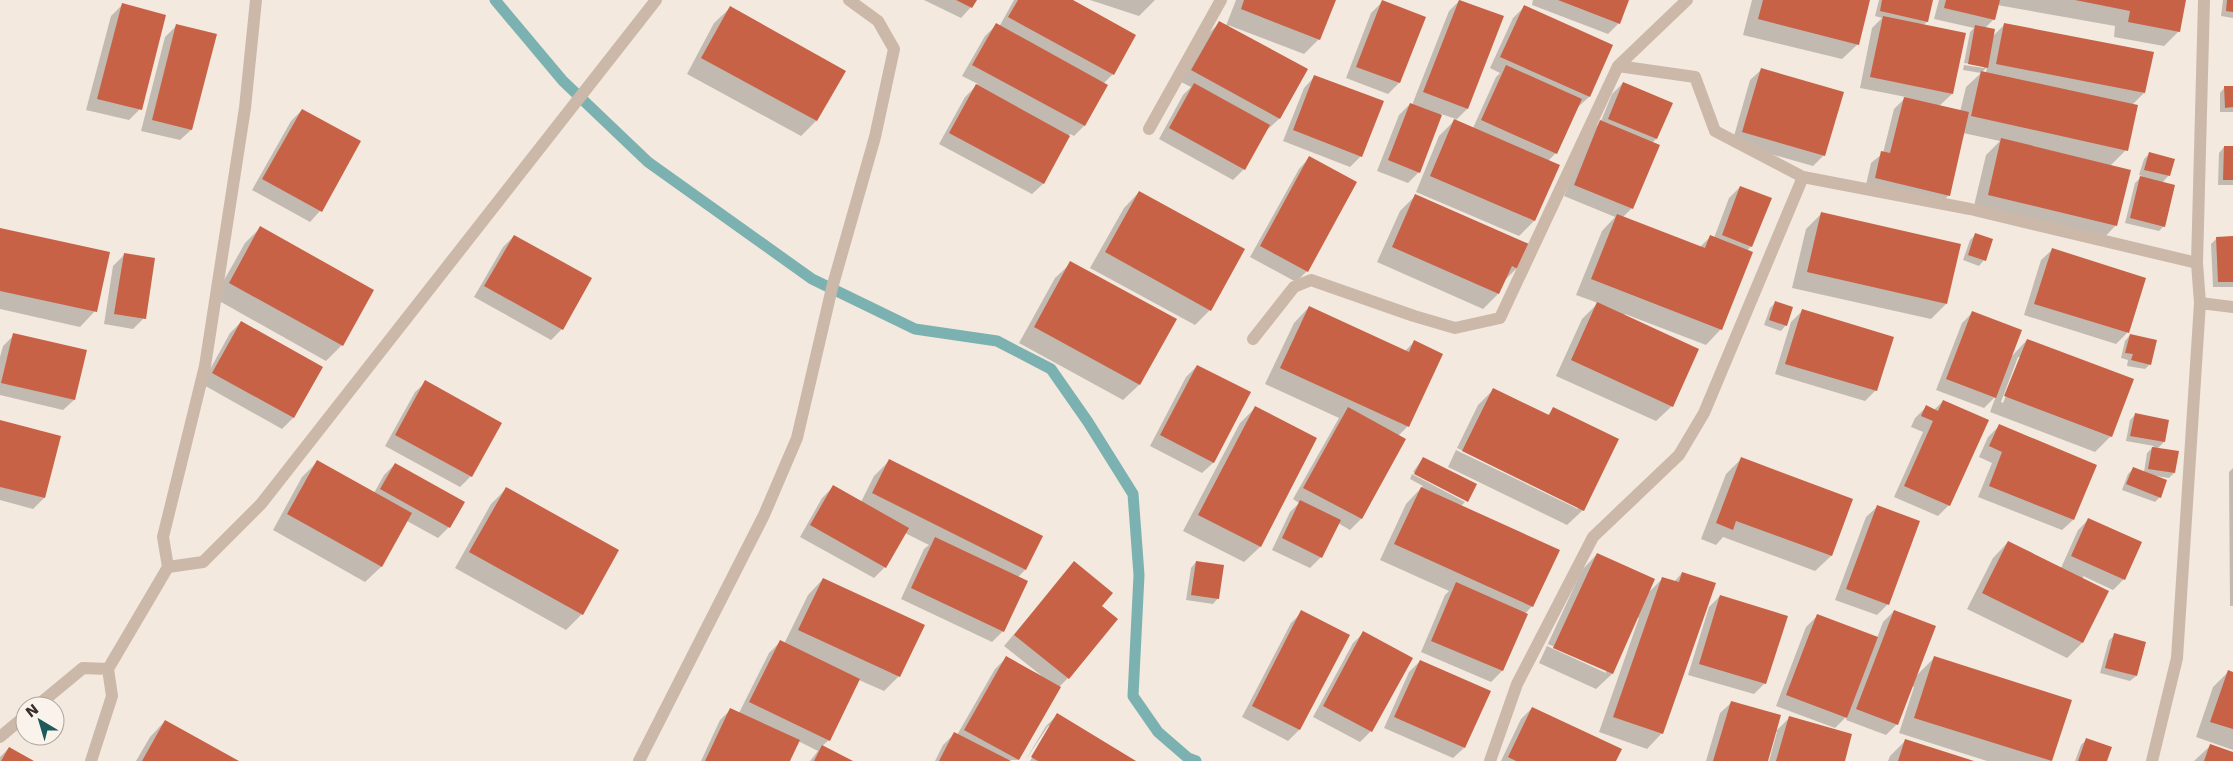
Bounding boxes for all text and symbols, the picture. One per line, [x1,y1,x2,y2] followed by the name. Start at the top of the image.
[15,696,65,746] north arrow
[22,701,42,721] text: N

